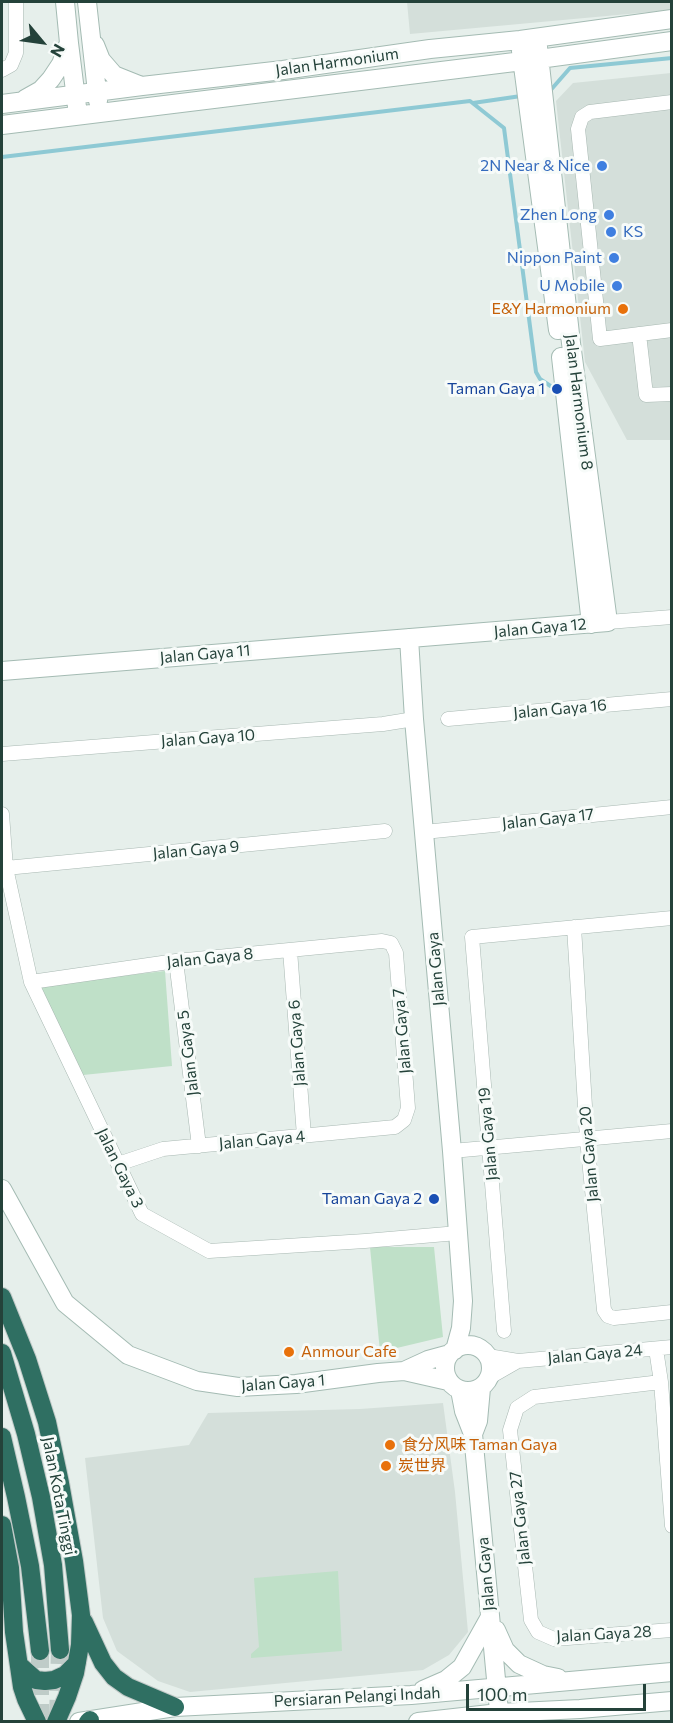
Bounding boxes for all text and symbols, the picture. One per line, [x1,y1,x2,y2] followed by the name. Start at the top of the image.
[12,12,72,72] north arrow
[47,41,69,61] text: N
[274,44,400,80] street label: Jalan Harmonium
[480,156,590,176] place label: 2N Near & Nice
[595,159,609,173] marker: 2N Near & Nice
[520,205,597,225] place label: Zhen Long
[602,208,616,222] marker: Zhen Long
[623,222,643,242] place label: KS
[604,225,618,239] marker: KS
[507,248,602,268] place label: Nippon Paint
[607,251,621,265] marker: Nippon Paint
[539,276,605,296] place label: U Mobile
[610,279,624,293] marker: U Mobile
[492,299,611,319] place label: E&Y Harmonium
[616,302,630,316] marker: E&Y Harmonium
[561,333,597,471] street label: Jalan Harmonium 8
[447,379,545,399] place label: Taman Gaya 1
[550,382,564,396] marker: Taman Gaya 1
[493,614,587,642] street label: Jalan Gaya 12
[159,640,251,668] street label: Jalan Gaya 11
[512,695,608,723] street label: Jalan Gaya 16
[160,725,256,751] street label: Jalan Gaya 10
[501,805,595,833] street label: Jalan Gaya 17
[152,837,240,863] street label: Jalan Gaya 9
[423,931,449,1007] street label: Jalan Gaya
[166,944,254,972] street label: Jalan Gaya 8
[389,988,415,1074] street label: Jalan Gaya 7
[284,999,310,1087] street label: Jalan Gaya 6
[173,1009,203,1097] street label: Jalan Gaya 5
[474,1086,502,1182] street label: Jalan Gaya 19
[575,1105,603,1203] street label: Jalan Gaya 20
[92,1125,148,1211] street label: Jalan Gaya 3
[218,1127,306,1153] street label: Jalan Gaya 4
[322,1189,422,1209] place label: Taman Gaya 2
[427,1192,441,1206] marker: Taman Gaya 2
[547,1340,643,1368] street label: Jalan Gaya 24
[301,1342,397,1362] place label: Anmour Cafe
[282,1345,296,1359] marker: Anmour Cafe
[240,1370,326,1396] street label: Jalan Gaya 1
[38,1435,80,1557] street label: Jalan Kota Tinggi
[402,1435,557,1455] place label: 食分风味 Taman Gaya
[383,1438,397,1452] marker: 食分风味 Taman Gaya
[398,1456,446,1476] place label: 炭世界
[379,1459,393,1473] marker: 炭世界
[506,1470,534,1566] street label: Jalan Gaya 27
[473,1536,499,1612] street label: Jalan Gaya
[556,1622,652,1646] street label: Jalan Gaya 28
[469,1672,649,1710] scale bar
[273,1683,441,1711] street label: Persiaran Pelangi Indah
[477,1683,527,1705] text: 100 m

